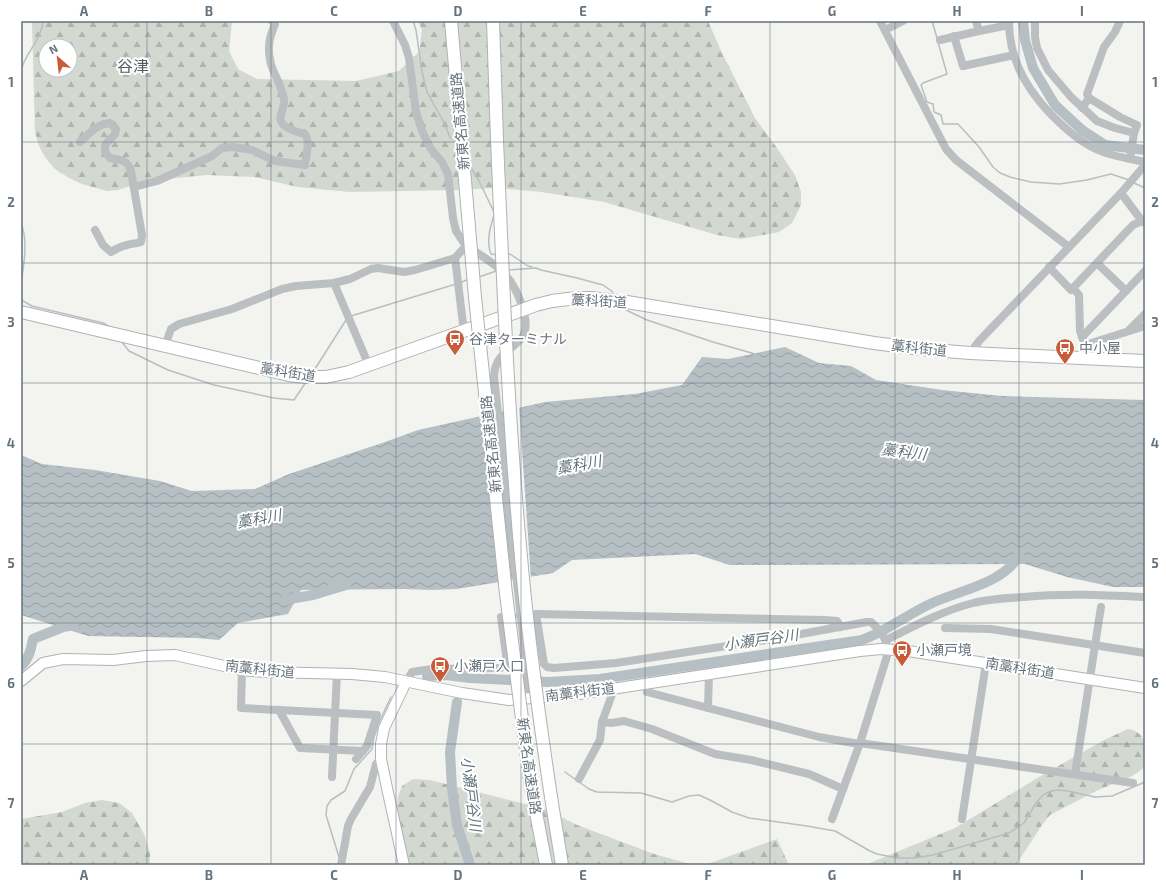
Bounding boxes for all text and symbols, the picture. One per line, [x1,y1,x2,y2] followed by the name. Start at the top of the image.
[80,3,89,19] text: A
[205,3,213,19] text: B
[330,3,338,19] text: C
[454,3,463,19] text: D
[579,3,587,19] text: E
[704,3,712,19] text: F
[828,3,836,19] text: G
[953,3,962,19] text: H
[1080,3,1084,19] text: I
[38,38,78,78] north arrow
[47,41,60,56] text: N
[117,56,149,75] district label: 谷津
[447,71,472,171] street label: 新東名高速道路
[8,74,14,90] text: 1
[1152,74,1158,90] text: 1
[7,194,15,210] text: 2
[1151,194,1159,210] text: 2
[571,291,627,310] street label: 藁科街道
[7,314,15,330] text: 3
[1151,314,1159,330] text: 3
[444,328,466,356] bus stop icon: 谷津ターミナル
[469,330,567,347] place label: 谷津ターミナル
[890,336,948,359] street label: 藁科街道
[1054,337,1076,365] bus stop icon: 中小屋
[1079,339,1121,356] place label: 中小屋
[259,359,317,384] street label: 藁科街道
[477,394,504,494] street label: 新東名高速道路
[7,435,15,451] text: 4
[1151,435,1159,451] text: 4
[881,439,930,463] water label: 藁科川
[555,451,605,477] water label: 藁科川
[235,505,285,531] water label: 藁科川
[7,555,15,571] text: 5
[1151,555,1159,571] text: 5
[722,625,801,653] water label: 小瀬戸谷川
[891,639,913,667] bus stop icon: 小瀬戸境
[916,641,972,658] place label: 小瀬戸境
[984,654,1056,681] street label: 南藁科街道
[429,655,451,683] bus stop icon: 小瀬戸入口
[224,656,296,681] street label: 南藁科街道
[454,657,524,674] place label: 小瀬戸入口
[7,675,15,691] text: 6
[1151,675,1159,691] text: 6
[544,679,616,704] street label: 南藁科街道
[514,716,545,816] street label: 新東名高速道路
[458,756,486,834] water label: 小瀬戸谷川
[8,795,15,811] text: 7
[1152,795,1159,811] text: 7
[80,867,89,883] text: A
[205,867,213,883] text: B
[330,867,338,883] text: C
[454,867,463,883] text: D
[579,867,587,883] text: E
[704,867,712,883] text: F
[828,867,836,883] text: G
[953,867,962,883] text: H
[1080,867,1084,883] text: I

